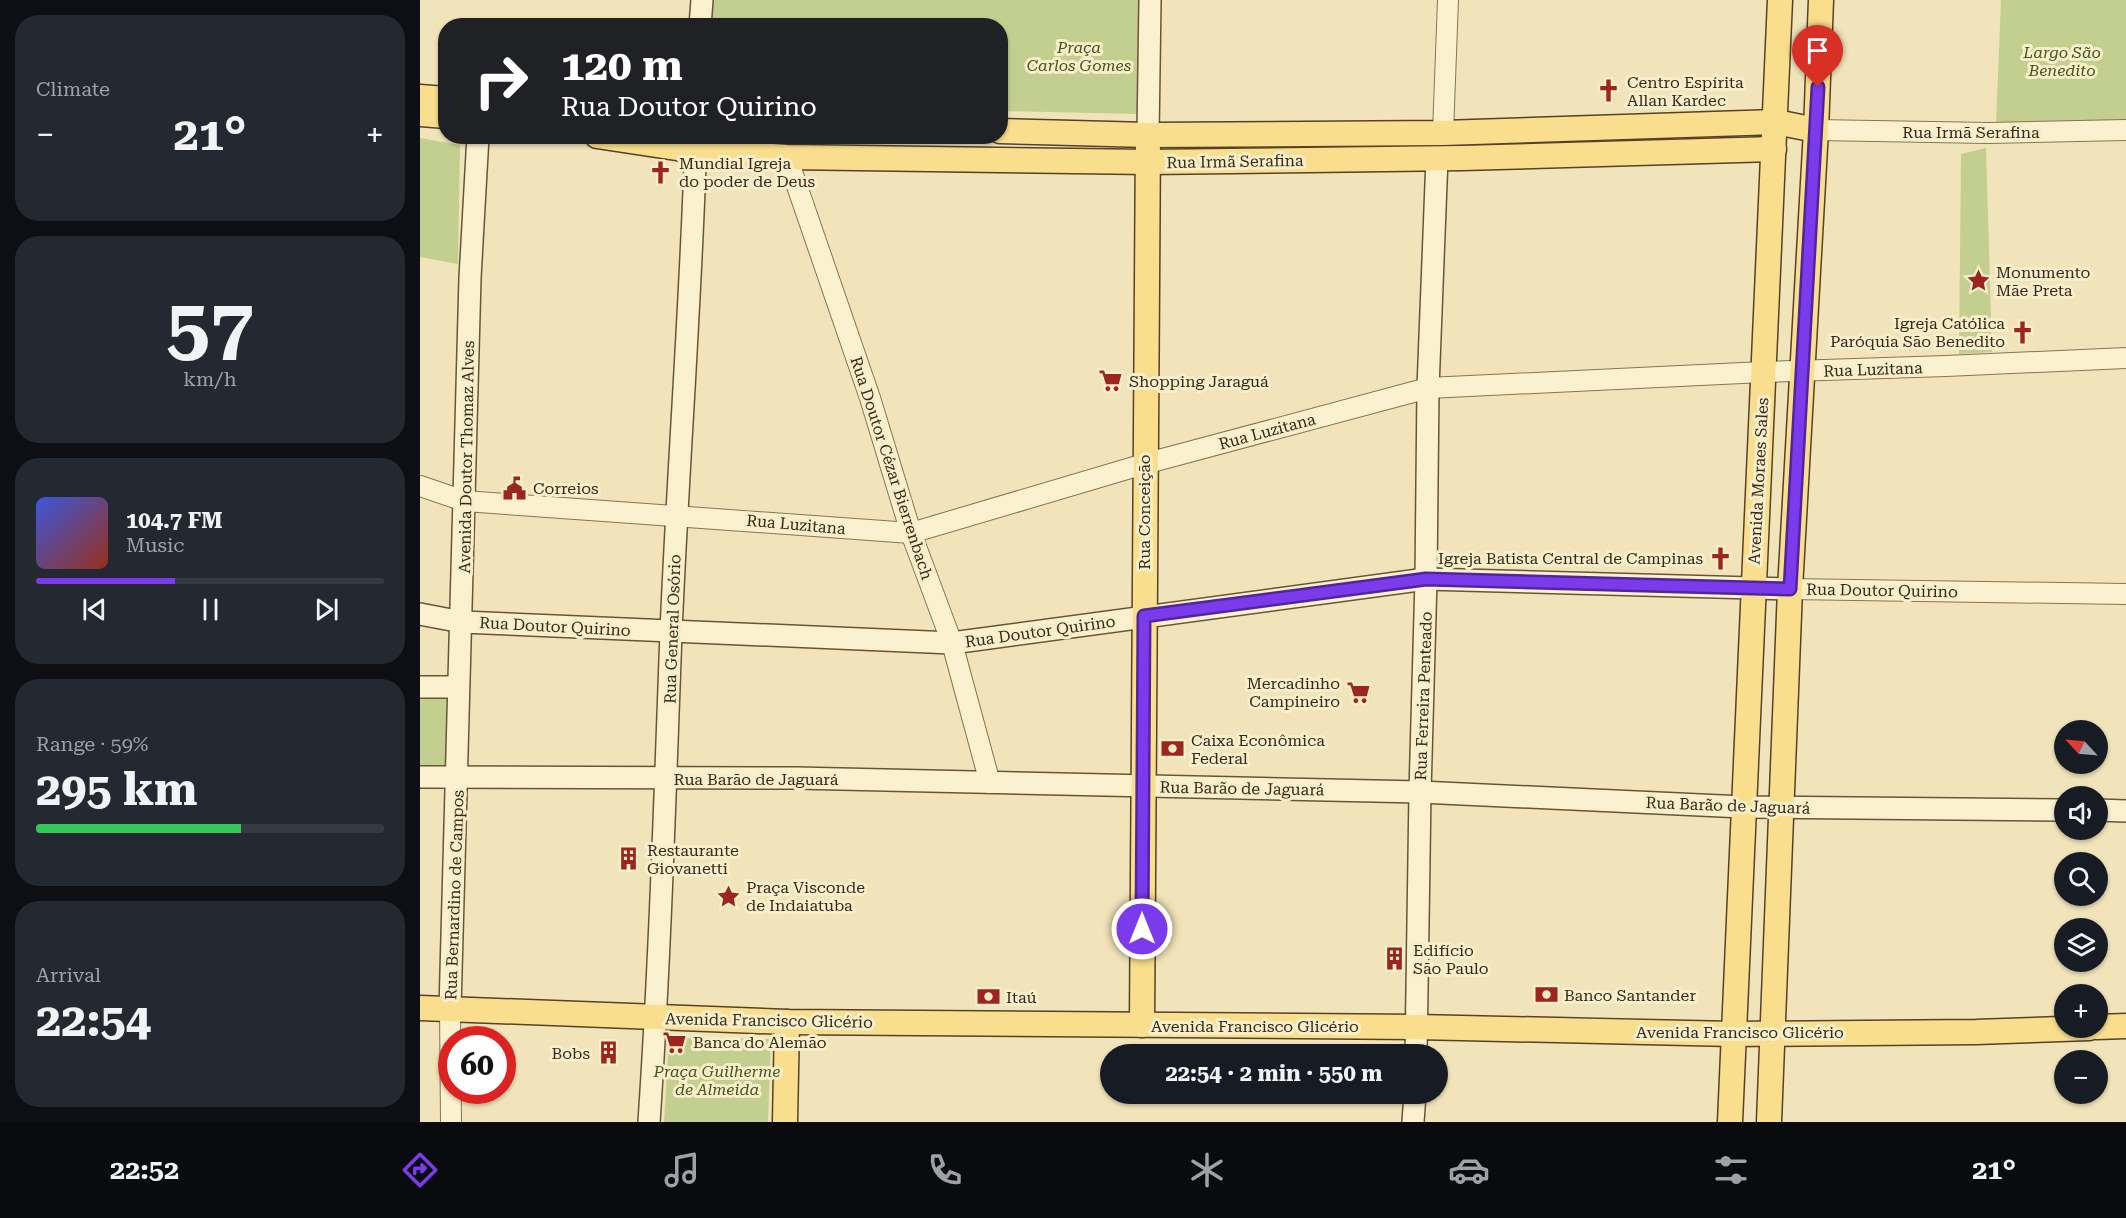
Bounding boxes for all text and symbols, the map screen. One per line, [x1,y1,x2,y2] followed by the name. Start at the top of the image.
[1792,25,1843,87] pin
[1801,34,1834,67] icon: arrive
[1027,38,1131,75] park label: Praça Carlos Gomes
[561,41,683,90] text: 120 m
[462,42,540,120] icon: right
[2022,43,2101,80] park label: Largo São Benedito
[1627,73,1744,110] place label: Centro Espírita Allan Kardec
[36,77,110,101] text: Climate
[1596,78,1622,104] church icon: Centro Espírita Allan Kardec
[561,91,817,123] text: Rua Doutor Quirino
[174,108,246,161] text: 21°
[36,115,54,154] text: −
[366,115,384,154] text: +
[1902,123,2040,142] street label: Rua Irmã Serafina
[1166,151,1304,172] street label: Rua Irmã Serafina
[679,154,815,191] place label: Mundial Igreja do poder de Deus
[648,159,674,185] church icon: Mundial Igreja do poder de Deus
[1996,263,2091,300] place label: Monumento Mãe Preta
[1965,268,1991,294] place icon: Monumento Mãe Preta
[166,282,254,373] text: 57
[1830,314,2005,351] place label: Igreja Católica Paróquia São Benedito
[2010,319,2036,345] church icon: Igreja Católica Paróquia São Benedito
[455,340,478,574] street label: Avenida Doutor Thomaz Alves
[846,354,937,582] street label: Rua Doutor Cézar Bierrenbach
[1823,358,1923,381] street label: Rua Luzitana
[183,367,237,391] text: km/h
[1098,368,1124,394] supermarket icon: Shopping Jaraguá
[1129,372,1269,391] place label: Shopping Jaraguá
[1745,397,1772,565] street label: Avenida Moraes Sales
[1217,409,1318,454] street label: Rua Luzitana
[1135,454,1154,570] street label: Rua Conceição
[502,475,528,501] public building icon: Correios
[533,479,599,498] place label: Correios
[126,508,223,533] text: 104.7 FM
[746,511,847,538] street label: Rua Luzitana
[126,533,185,557] text: Music
[1708,545,1734,571] church icon: Igreja Batista Central de Campinas
[1438,549,1703,568] place label: Igreja Batista Central de Campinas
[660,554,685,704] street label: Rua General Osório
[1806,580,1958,601] street label: Rua Doutor Quirino
[78,593,111,626] icon: previous
[194,593,227,626] icon: pause
[310,593,343,626] icon: next
[1411,611,1436,781] street label: Rua Ferreira Penteado
[964,612,1117,651] street label: Rua Doutor Quirino
[479,613,631,640] street label: Rua Doutor Quirino
[1247,674,1340,711] place label: Mercadinho Campineiro
[1345,679,1371,705] supermarket icon: Mercadinho Campineiro
[2054,720,2108,774] north arrow
[2054,720,2108,1104] map controls
[1191,731,1325,768] place label: Caixa Econômica Federal
[36,732,148,756] text: Range · 59%
[1160,736,1186,762] bank icon: Caixa Econômica Federal
[36,763,197,816] text: 295 km
[674,770,839,789] street label: Rua Barão de Jaguará
[1159,778,1325,799] street label: Rua Barão de Jaguará
[2054,786,2108,840] button: sound
[441,789,468,1000] street label: Rua Bernardino de Campos
[1645,793,1811,818] street label: Rua Barão de Jaguará
[647,841,739,878] place label: Restaurante Giovanetti
[616,846,642,872] building icon: Restaurante Giovanetti
[2054,852,2108,906] button: search
[746,878,865,915] place label: Praça Visconde de Indaiatuba
[715,883,741,909] place icon: Praça Visconde de Indaiatuba
[1110,897,1174,961] position arrow
[2054,918,2108,972] button: layers
[1413,941,1489,978] place label: Edifício São Paulo
[1382,946,1408,972] building icon: Edifício São Paulo
[36,963,101,987] text: Arrival
[1533,982,1559,1008] bank icon: Banco Santander
[975,984,1001,1010] bank icon: Itaú
[2054,984,2108,1038] button: +
[1564,986,1696,1005] place label: Banco Santander
[1006,988,1036,1007] place label: Itaú
[36,994,151,1047] text: 22:54
[665,1009,873,1032] street label: Avenida Francisco Glicério
[1151,1017,1359,1036] street label: Avenida Francisco Glicério
[1636,1023,1844,1042] street label: Avenida Francisco Glicério
[438,1026,516,1104] speed limit sign: 60
[662,1029,688,1055] supermarket icon: Banca do Alemão
[693,1033,827,1052] place label: Banca do Alemão
[595,1040,621,1066] building icon: Bobs
[551,1044,590,1063] place label: Bobs
[2054,1050,2108,1104] button: −
[1165,1061,1383,1086] text: 22:54 · 2 min · 550 m
[653,1062,780,1099] park label: Praça Guilherme de Almeida
[399,1149,441,1191] icon: directions
[661,1149,703,1191] icon: music
[924,1149,966,1191] icon: phone
[1186,1149,1228,1191] icon: climate
[1448,1149,1490,1191] icon: car
[1710,1149,1752,1191] icon: filters
[110,1154,179,1186] text: 22:52
[1972,1154,2016,1186] text: 21°

